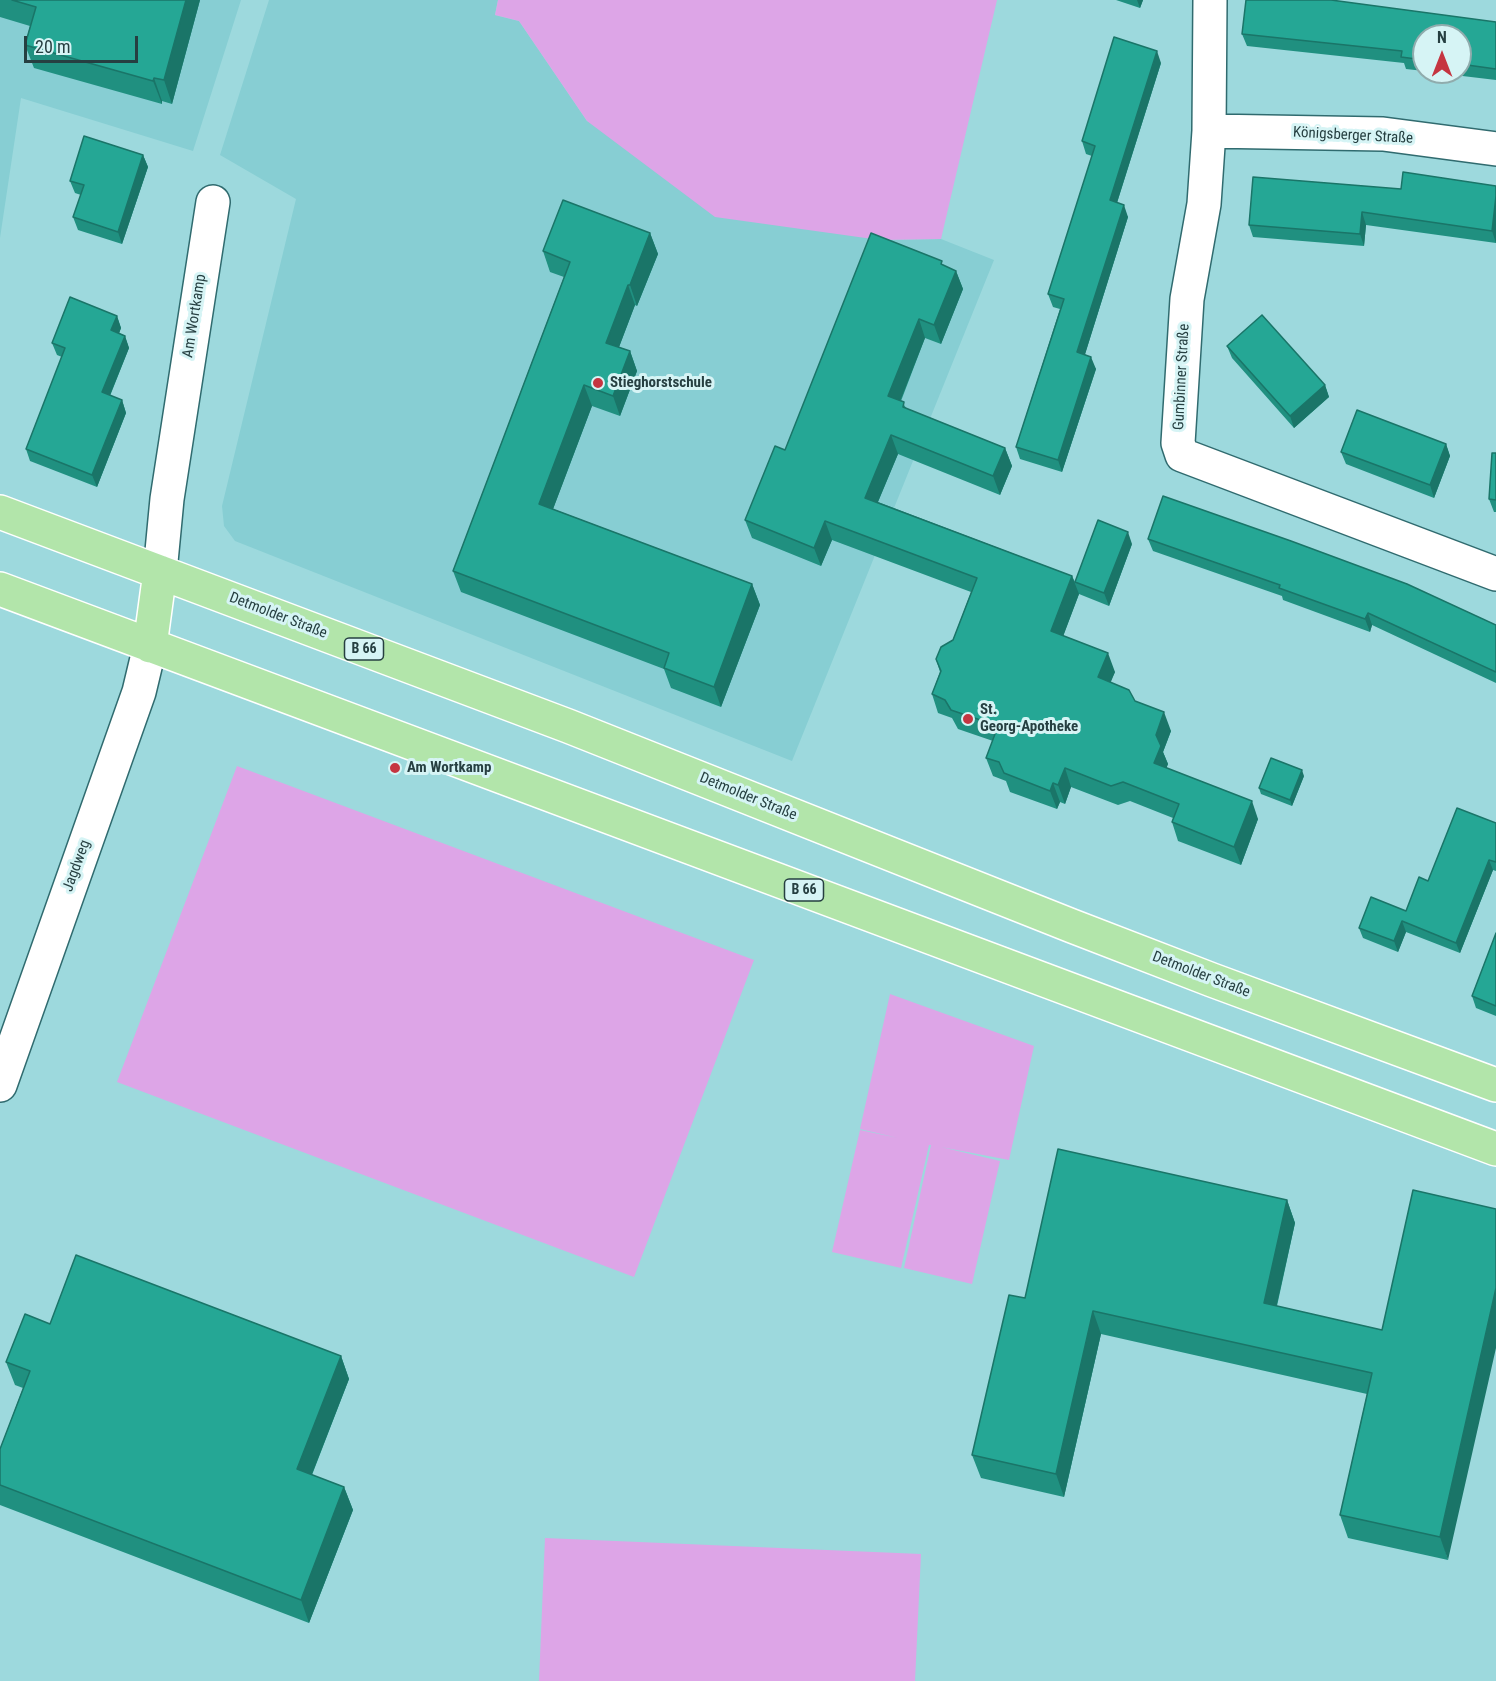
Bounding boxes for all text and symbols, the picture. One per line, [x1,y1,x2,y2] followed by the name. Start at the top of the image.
[27,24,141,62] scale bar
[1412,24,1472,84] north arrow
[1437,28,1447,47] text: N
[35,36,70,57] text: 20 m
[1292,124,1414,148] street label: Königsberger Straße
[180,273,210,359] street label: Am Wortkamp
[1170,323,1194,431] street label: Gumbinner Straße
[610,374,712,392] place label: Stieghorstschule
[591,376,605,390] marker: Stieghorstschule
[227,589,329,643] street label: Detmolder Straße
[344,638,384,660] road number: B 66
[980,701,1078,736] place label: St. Georg-Apotheke
[961,712,975,726] marker: St. Georg-Apotheke
[407,759,491,777] place label: Am Wortkamp
[388,761,402,775] marker: Am Wortkamp
[697,769,799,825] street label: Detmolder Straße
[59,838,95,894] street label: Jagdweg
[784,879,824,901] road number: B 66
[1150,948,1252,1002] street label: Detmolder Straße

